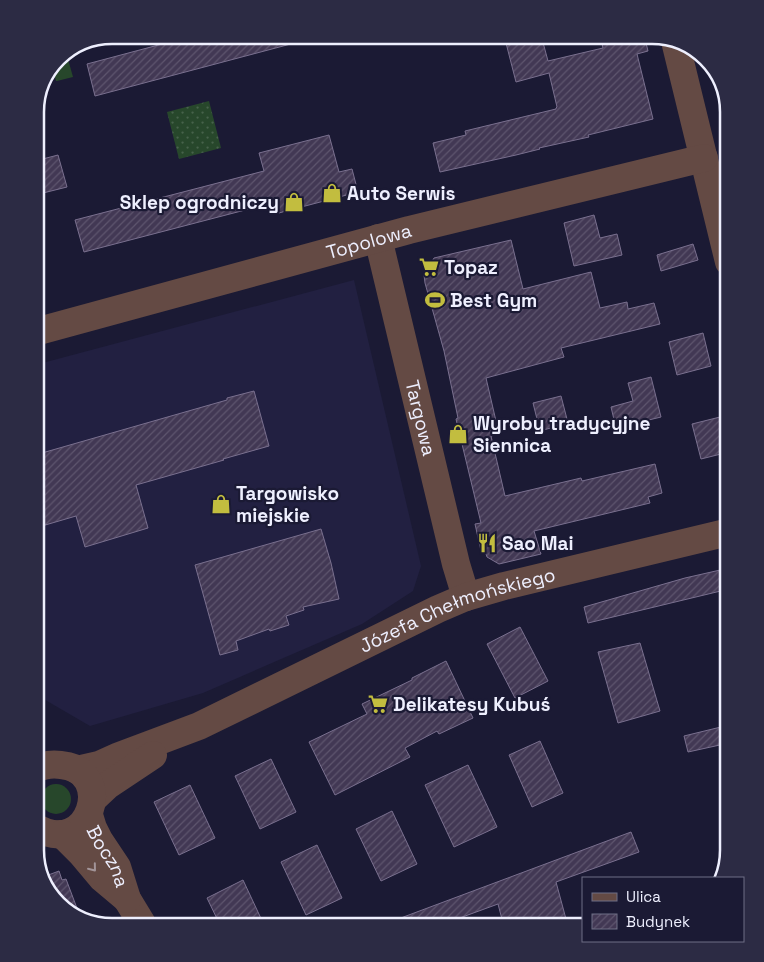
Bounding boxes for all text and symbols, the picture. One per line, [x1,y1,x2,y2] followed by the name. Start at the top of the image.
[347,181,455,206] place label: Auto Serwis
[321,182,343,204] shop icon: Auto Serwis
[120,190,279,215] place label: Sklep ogrodniczy
[283,191,305,213] shop icon: Sklep ogrodniczy
[324,218,414,265] street label: Topolowa
[444,255,498,280] place label: Topaz
[418,256,440,278] supermarket icon: Topaz
[450,288,537,313] place label: Best Gym
[424,289,446,311] sports icon: Best Gym
[399,378,442,458] street label: Targowa
[473,411,650,458] place label: Wyroby tradycyjne Siennica
[447,423,469,445] shop icon: Wyroby tradycyjne Siennica
[236,481,339,528] place label: Targowisko miejskie
[210,493,232,515] shop icon: Targowisko miejskie
[502,531,574,556] place label: Sao Mai
[476,532,498,554] restaurant icon: Sao Mai
[355,562,558,659] street label: Józefa Chełmońskiego
[393,692,551,717] place label: Delikatesy Kubuś
[367,693,389,715] supermarket icon: Delikatesy Kubuś
[81,821,135,890] street label: Boczna
[88,862,96,871] one-way arrow
[582,877,744,942] legend
[626,887,661,906] text: Ulica
[626,912,690,931] text: Budynek

